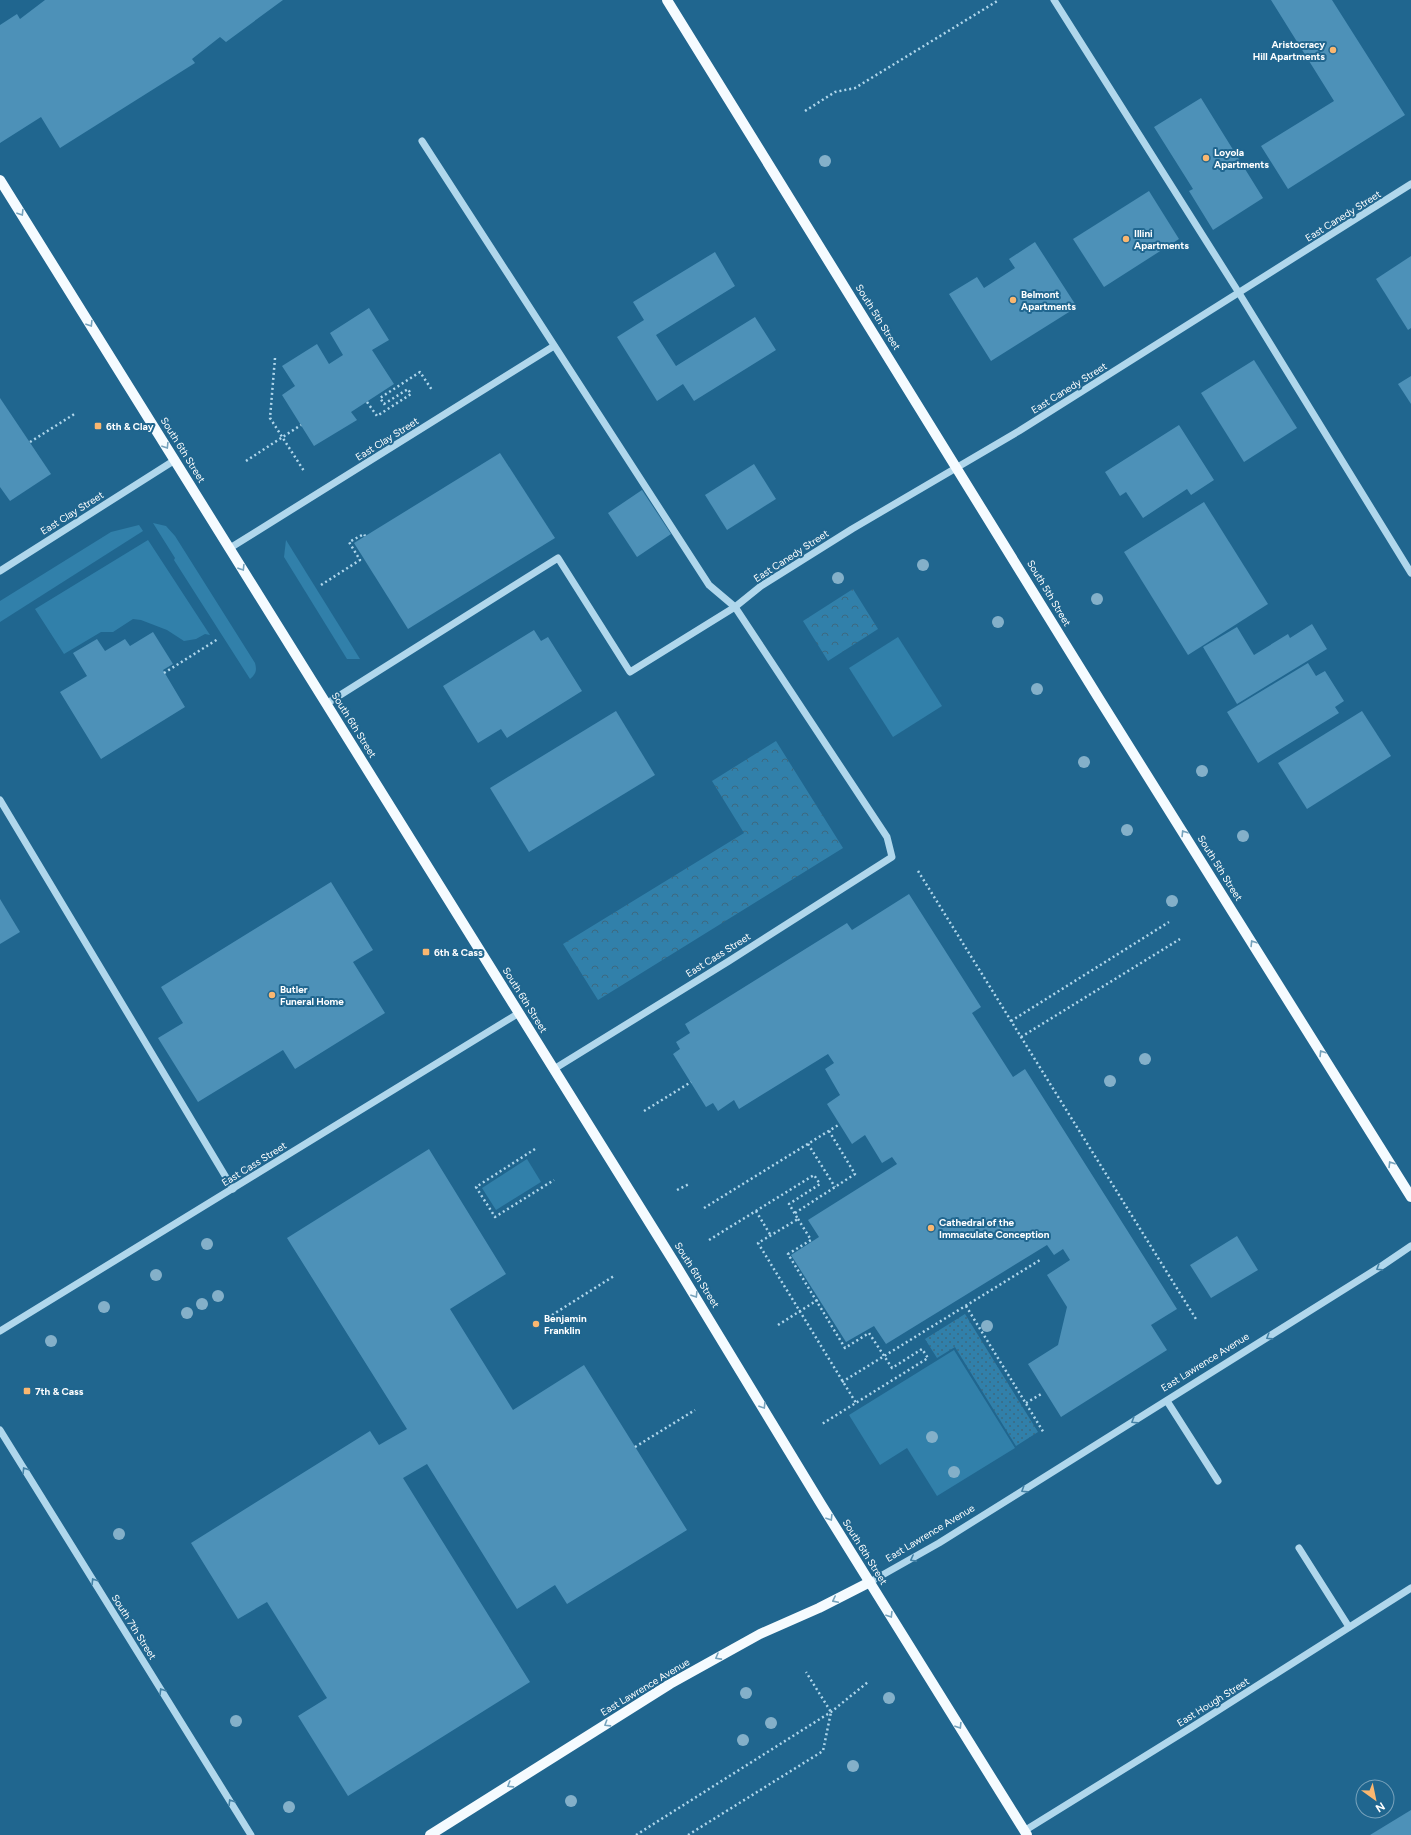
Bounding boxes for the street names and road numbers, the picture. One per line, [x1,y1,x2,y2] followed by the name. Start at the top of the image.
[1303,187,1383,245] street label: East Canedy Street
[853,282,903,352] street label: South 5th Street
[1029,359,1109,417] street label: East Canedy Street
[353,414,421,464] street label: East Clay Street
[158,415,208,485] street label: South 6th Street
[38,488,106,538] street label: East Clay Street
[751,527,831,585] street label: East Canedy Street
[1024,558,1074,629] street label: South 5th Street
[329,690,379,760] street label: South 6th Street
[1195,833,1245,903] street label: South 5th Street
[683,930,753,980] street label: East Cass Street
[500,965,550,1035] street label: South 6th Street
[219,1139,289,1189] street label: East Cass Street
[672,1240,722,1310] street label: South 6th Street
[1158,1329,1252,1394] street label: East Lawrence Avenue
[883,1501,977,1565] street label: East Lawrence Avenue
[840,1517,890,1587] street label: South 6th Street
[109,1592,159,1662] street label: South 7th Street
[598,1655,692,1719] street label: East Lawrence Avenue
[1174,1674,1252,1729] street label: East Hough Street

